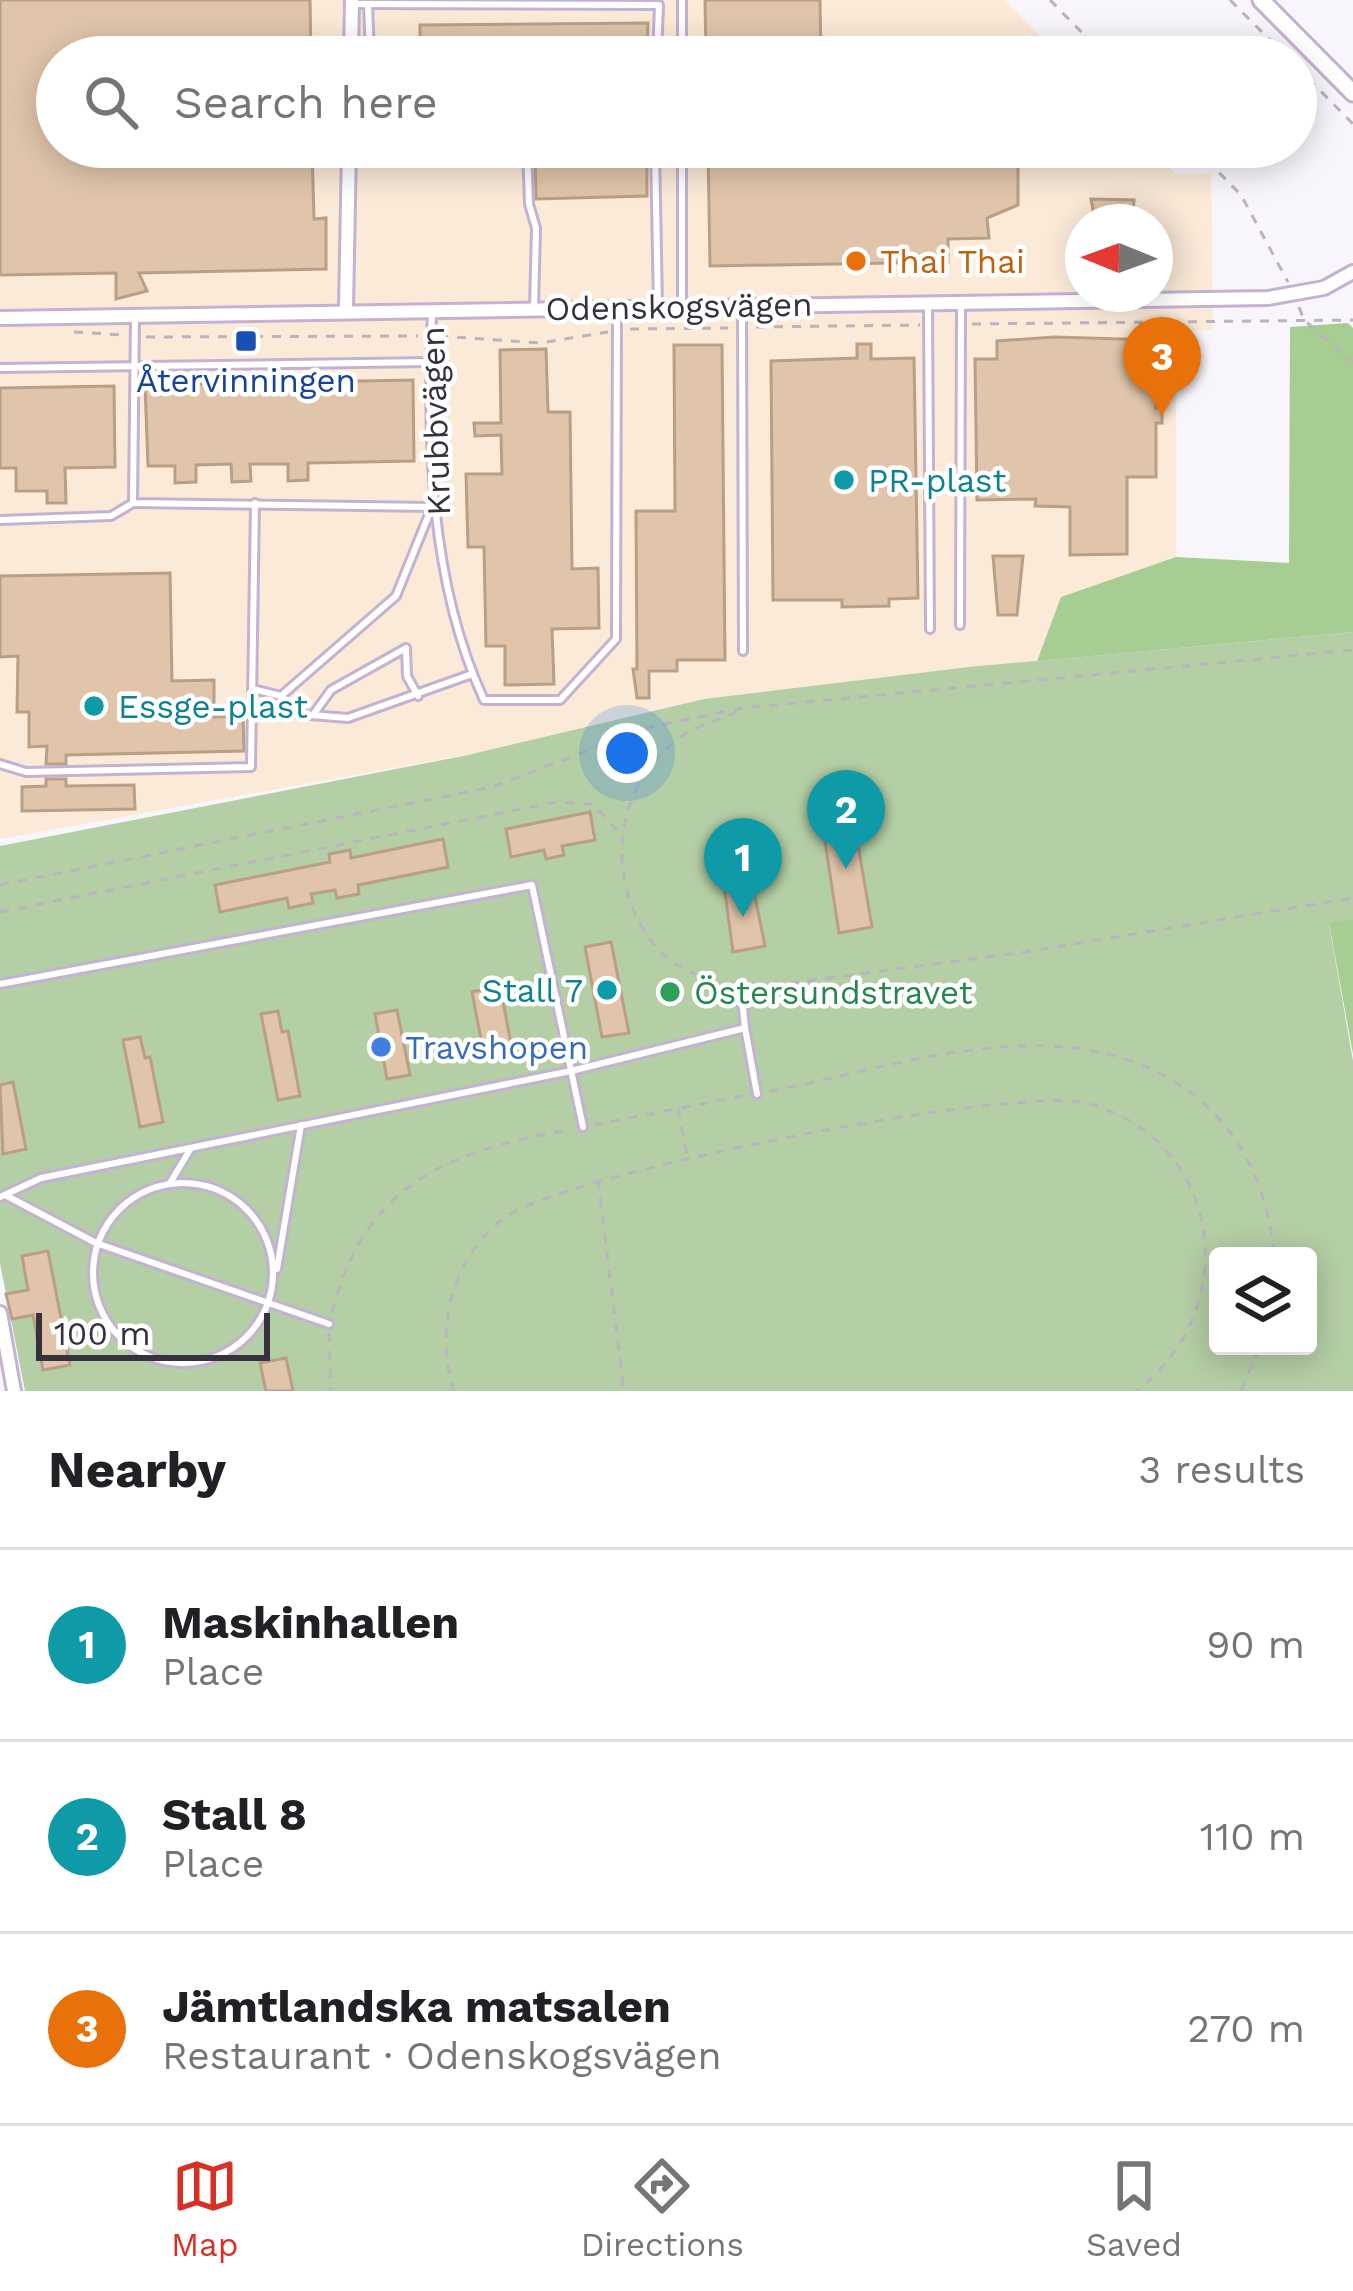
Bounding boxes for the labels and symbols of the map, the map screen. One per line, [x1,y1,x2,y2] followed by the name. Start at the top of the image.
[1065,204,1173,312] north arrow
[880,242,1025,281] place label: Thai Thai
[843,248,869,274] marker: Thai Thai
[545,285,813,328] street label: Odenskogsvägen
[1123,317,1201,416] pin: 3
[413,326,458,516] street label: Krubbvägen
[233,328,259,354] marker: Återvinningen
[136,361,356,400] place label: Återvinningen
[868,461,1007,500] place label: PR-plast
[831,467,857,493] marker: PR-plast
[118,687,308,726] place label: Essge-plast
[81,693,107,719] marker: Essge-plast
[597,723,657,783] your location
[807,770,885,869] pin: 2
[704,818,782,917] pin: 1
[482,971,583,1010] place label: Stall 7
[694,973,973,1012] place label: Östersundstravet
[594,977,620,1003] marker: Stall 7
[657,979,683,1005] marker: Östersundstravet
[405,1028,588,1067] place label: Travshopen
[368,1034,394,1060] marker: Travshopen
[36,1307,270,1360] scale bar

